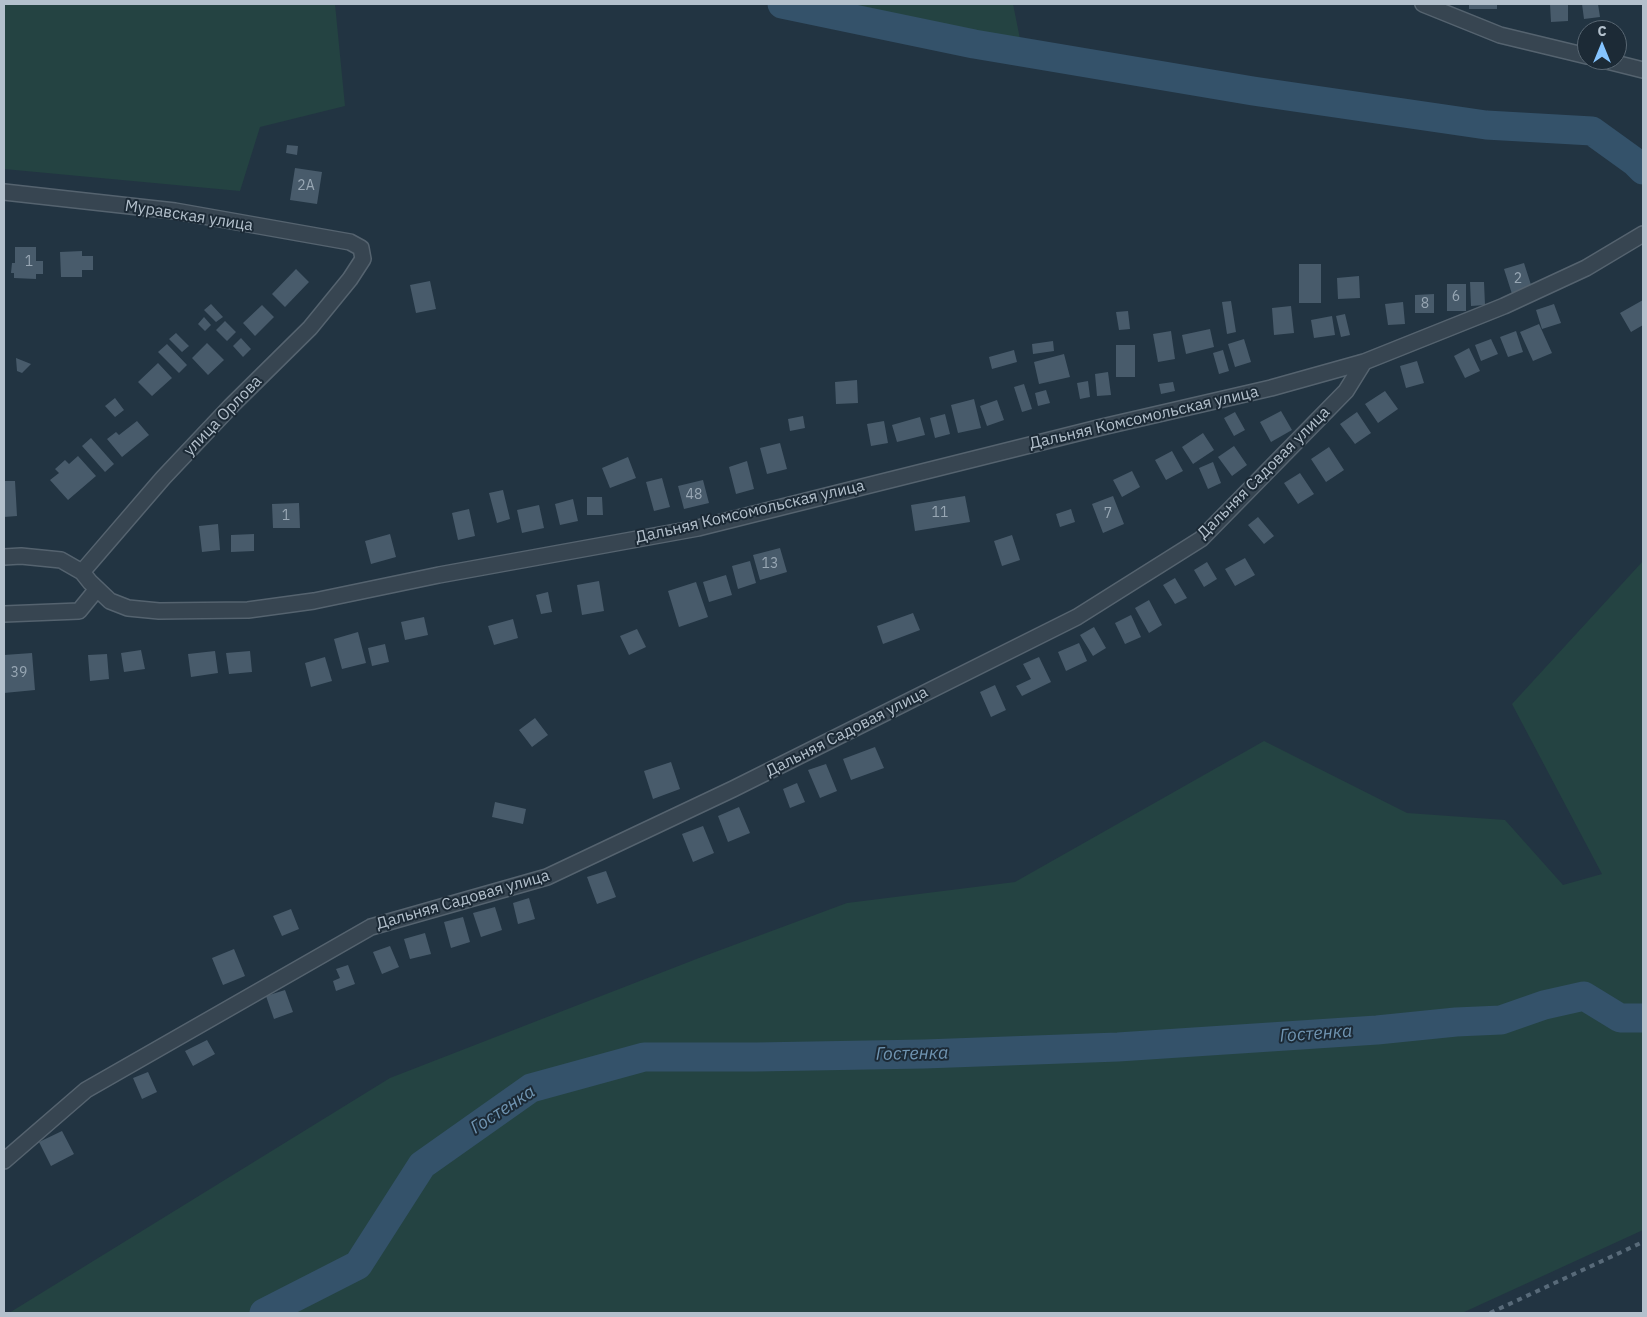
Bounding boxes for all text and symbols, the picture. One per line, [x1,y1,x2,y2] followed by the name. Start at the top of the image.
[1577,20,1627,70] north arrow
[1597,22,1607,40] text: С
[297,178,315,194] house number: 2А
[123,196,255,236] street label: Муравская улица
[25,254,33,270] house number: 1
[1514,271,1522,287] house number: 2
[1452,289,1460,305] house number: 6
[1421,296,1429,312] house number: 8
[180,372,266,460] street label: улица Орлова
[1028,382,1260,454] street label: Дальняя Комсомольская улица
[1194,403,1334,543] street label: Дальняя Садовая улица
[634,476,866,548] street label: Дальняя Комсомольская улица
[686,487,702,503] house number: 48
[932,505,948,521] house number: 11
[1104,506,1112,522] house number: 7
[282,508,290,524] house number: 1
[762,556,778,572] house number: 13
[11,665,27,681] house number: 39
[763,683,931,781] street label: Дальняя Садовая улица
[374,866,552,934] street label: Дальняя Садовая улица
[1279,1021,1353,1047] water label: Гостенка
[875,1043,949,1065] water label: Гостенка
[467,1081,539,1139] water label: Гостенка

